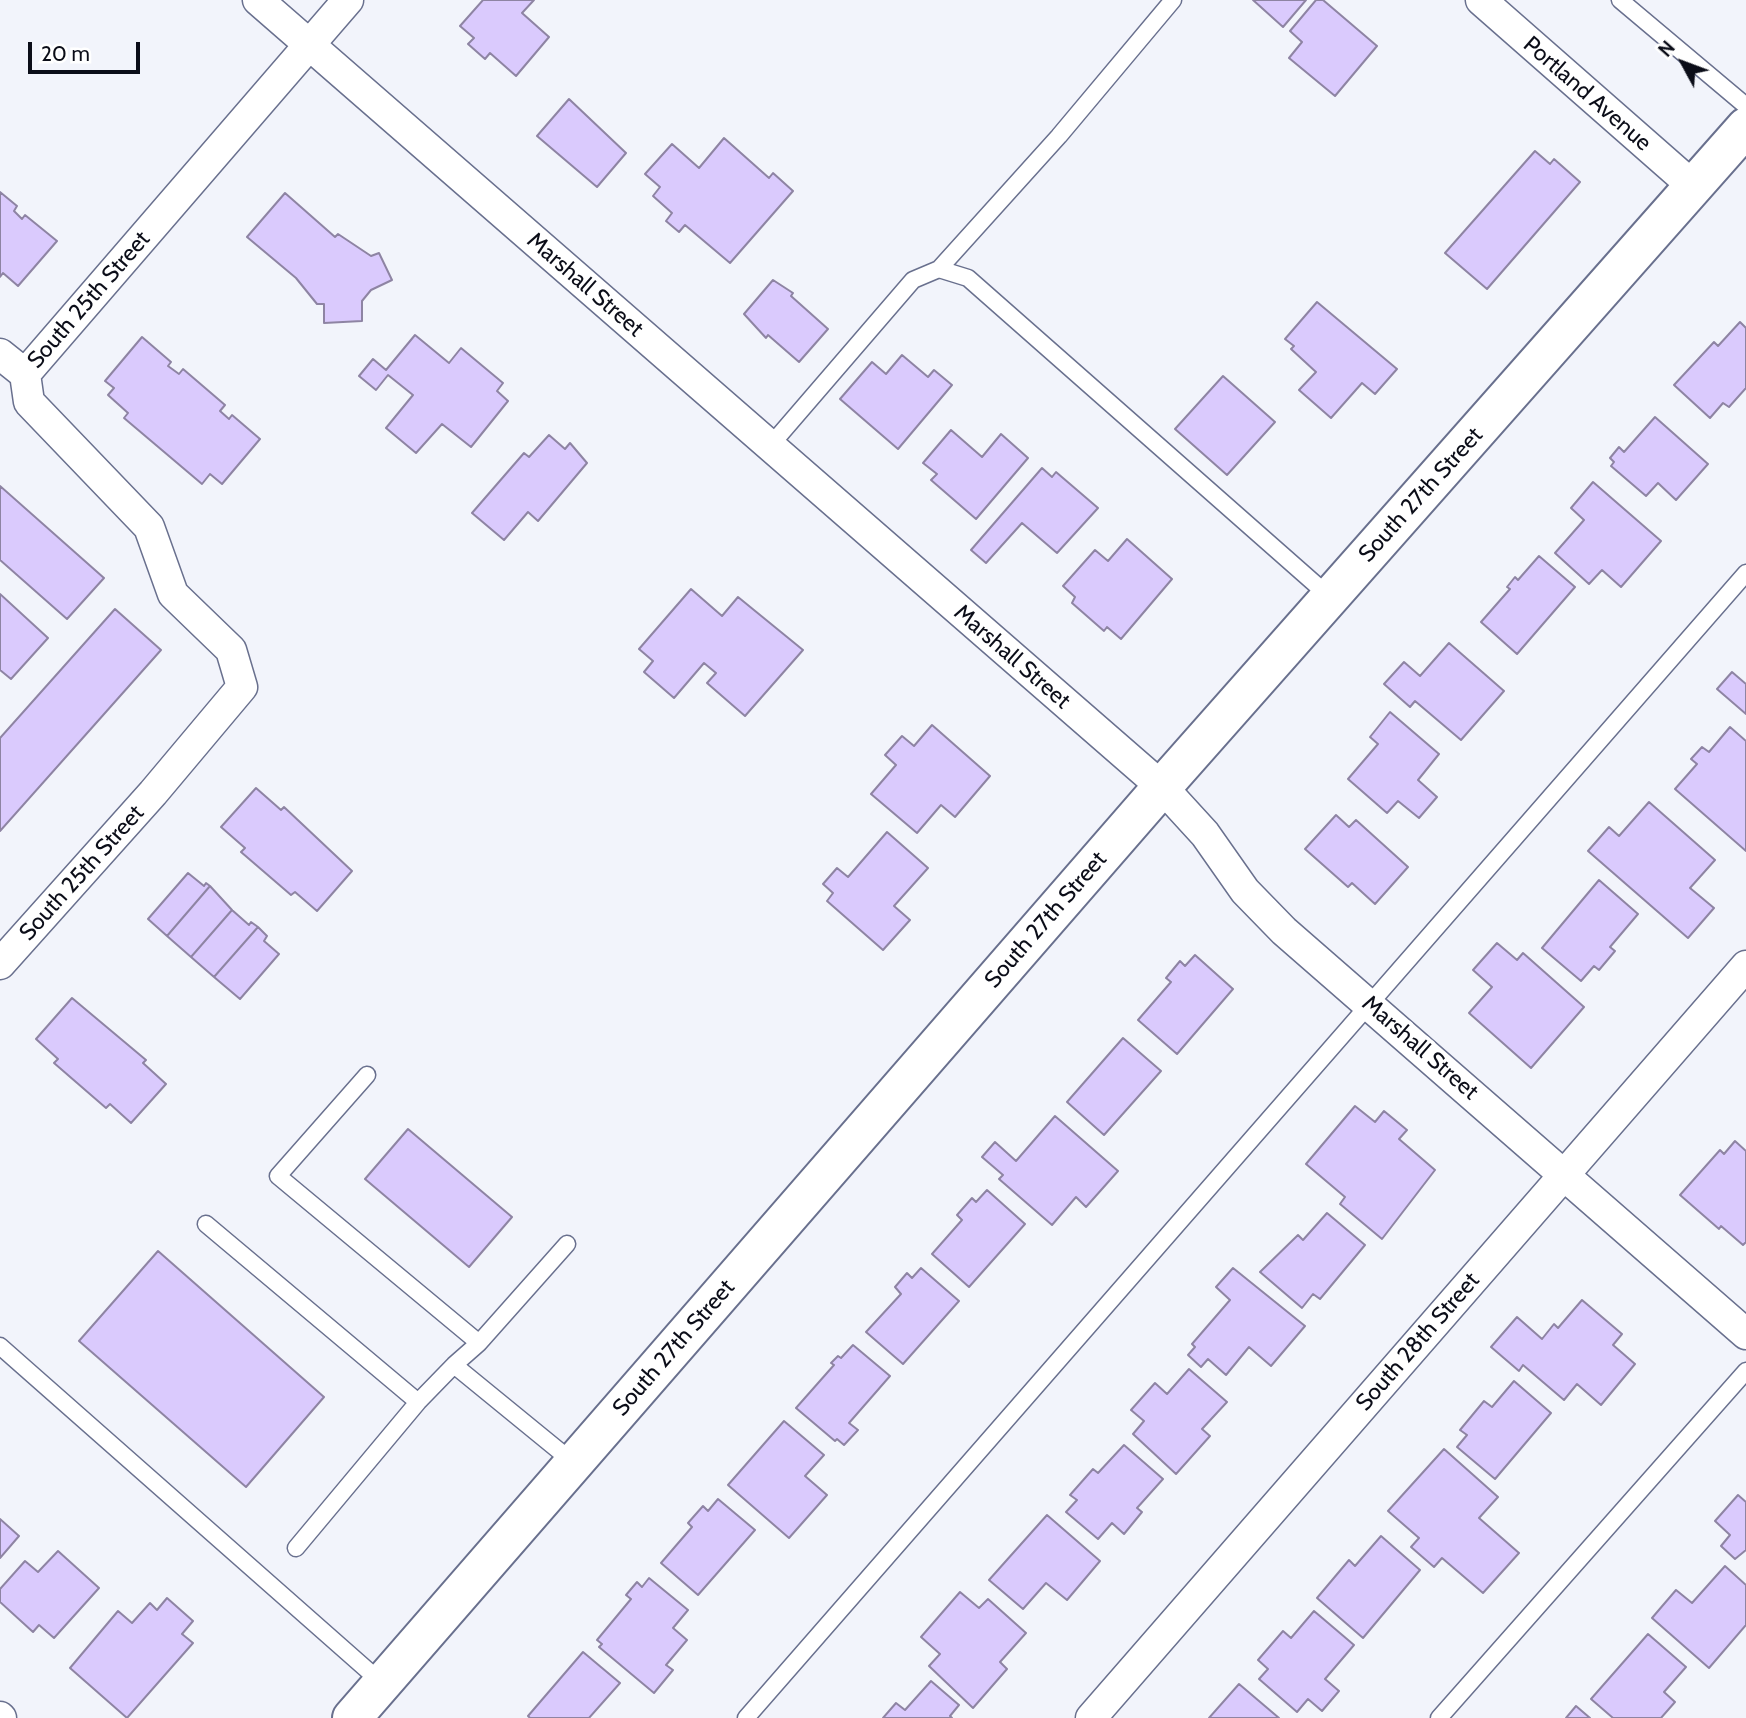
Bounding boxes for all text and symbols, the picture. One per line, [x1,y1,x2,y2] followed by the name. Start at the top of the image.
[32,28,144,72] scale bar
[1648,28,1718,98] north arrow
[1517,31,1657,157] street label: Portland Avenue
[1654,36,1680,62] text: N
[41,41,90,66] text: 20 m
[22,226,156,374] street label: South 25th Street
[521,227,649,343] street label: Marshall Street
[1353,422,1489,568] street label: South 27th Street
[948,599,1076,715] street label: Marshall Street
[14,800,150,946] street label: South 25th Street
[979,846,1113,994] street label: South 27th Street
[1356,990,1484,1106] street label: Marshall Street
[1351,1267,1485,1417] street label: South 28th Street
[607,1274,741,1422] street label: South 27th Street

